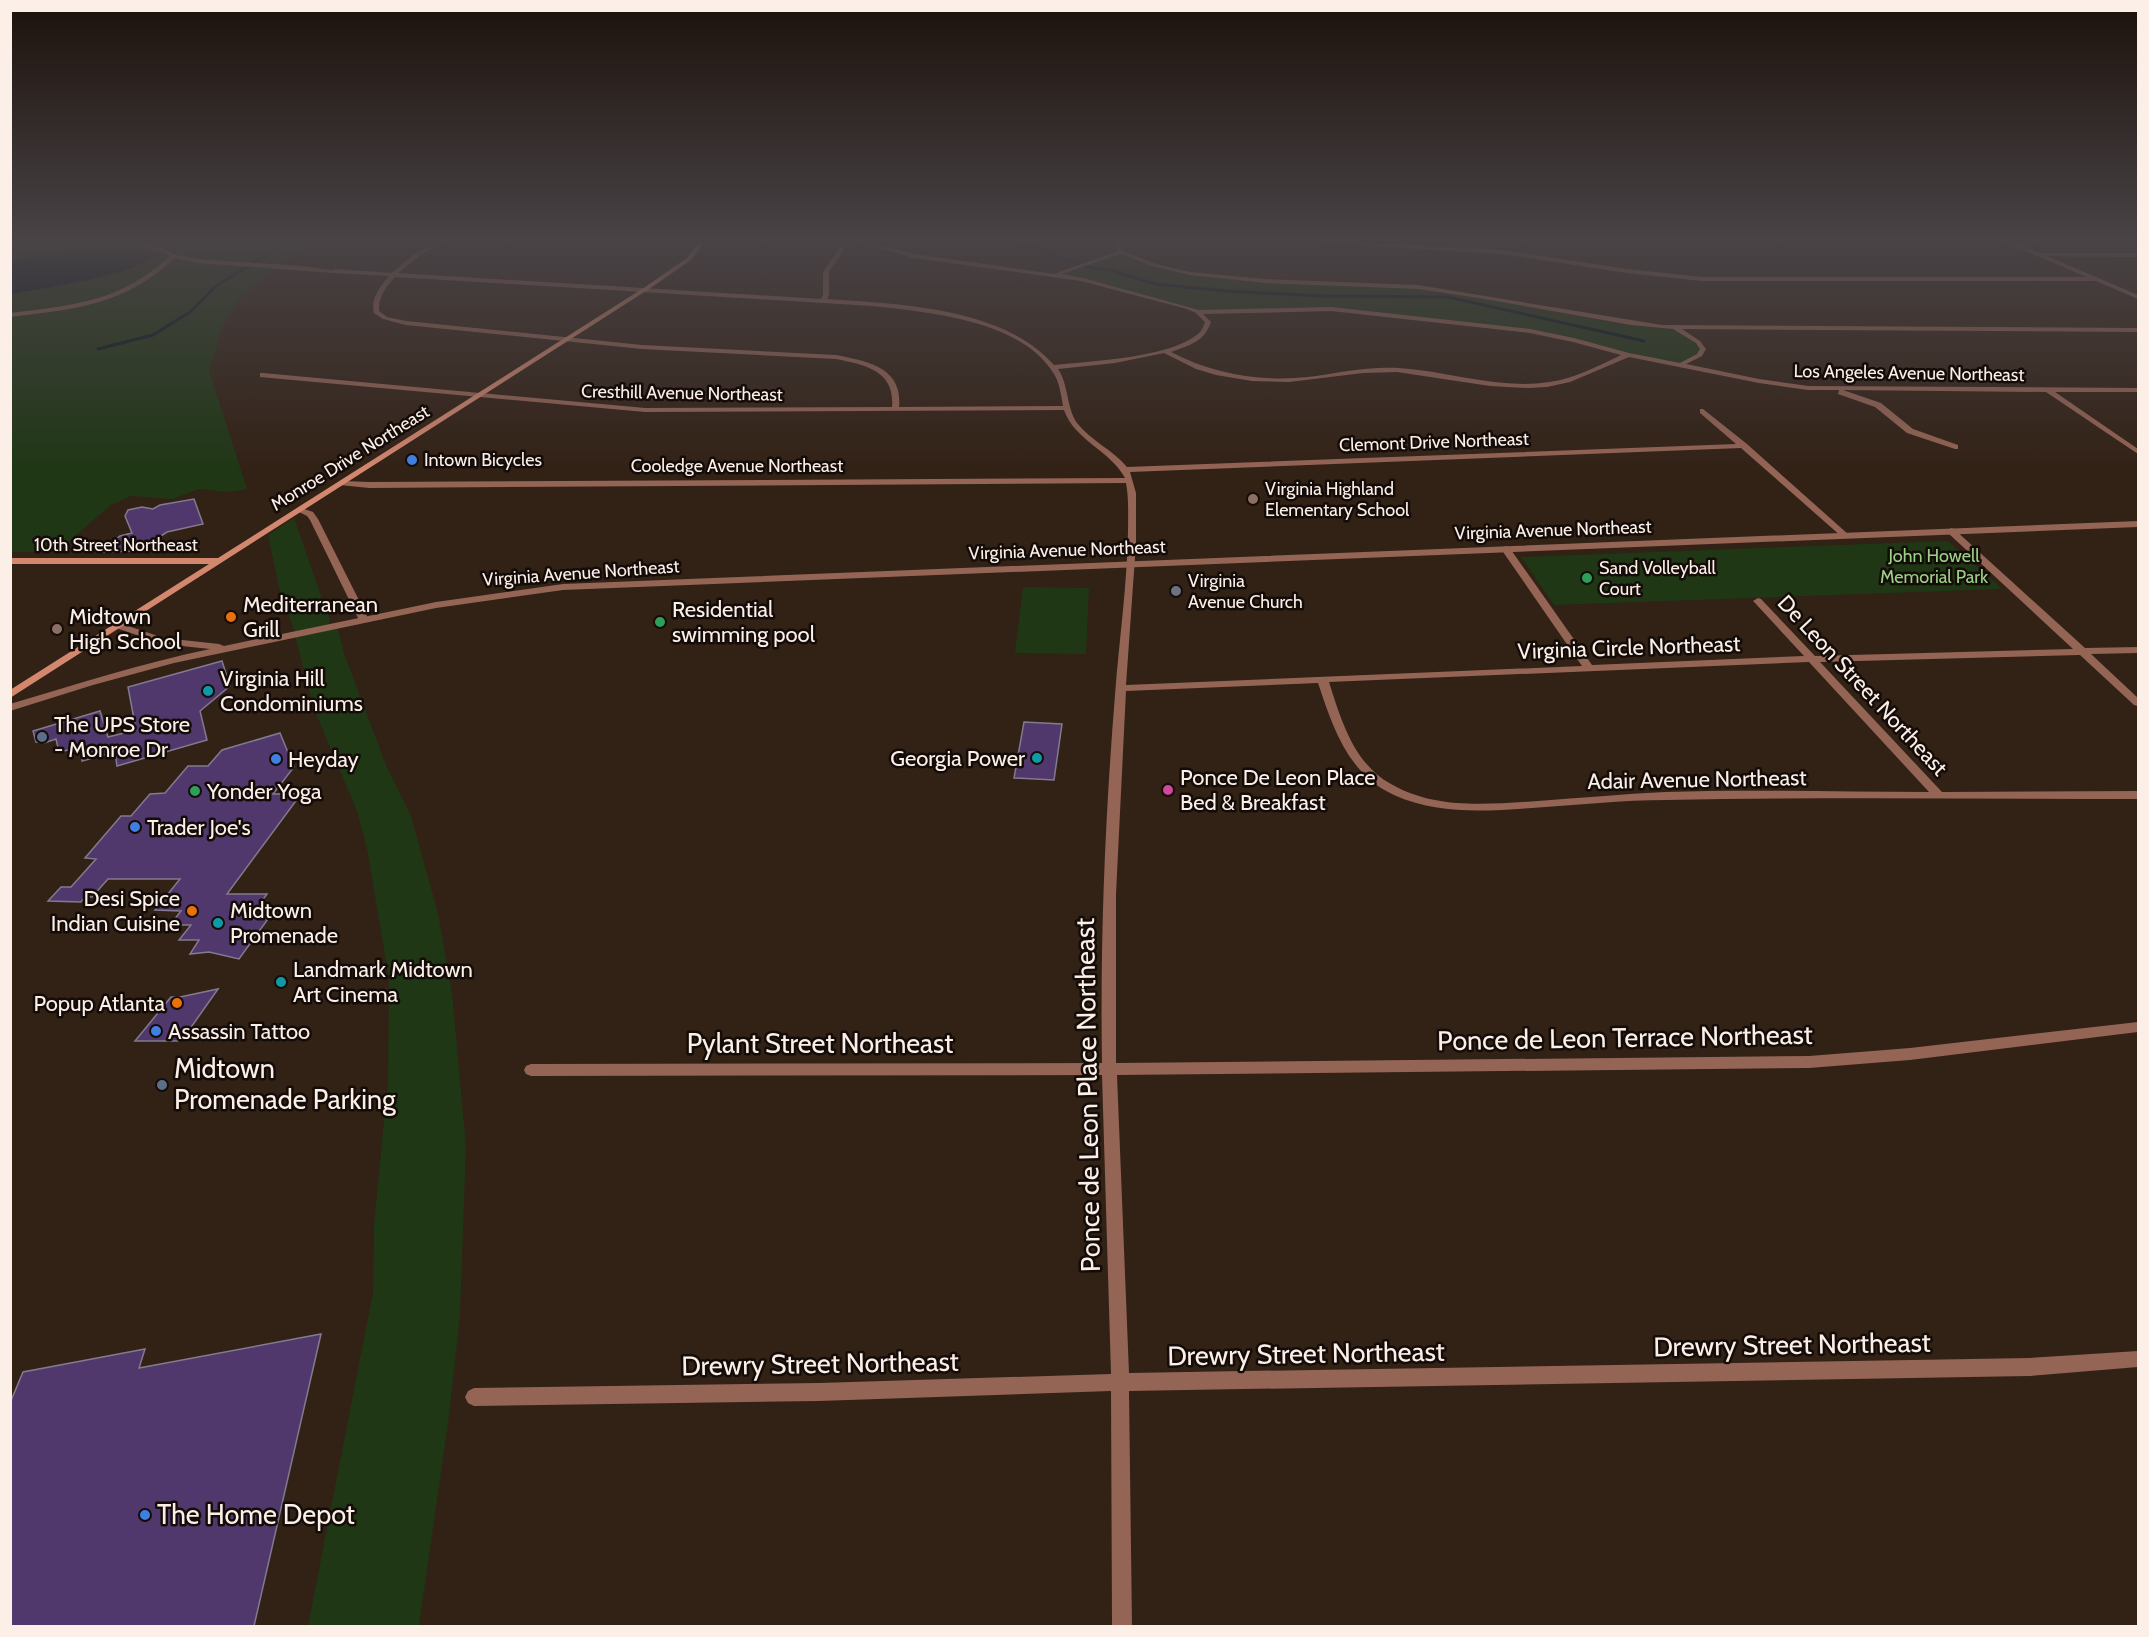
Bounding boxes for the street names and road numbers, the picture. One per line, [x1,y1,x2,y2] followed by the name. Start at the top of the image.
[1793,360,2025,386] street label: Los Angeles Avenue Northeast
[581,380,783,406] street label: Cresthill Avenue Northeast
[267,400,433,516] street label: Monroe Drive Northeast
[1339,428,1529,456] street label: Clemont Drive Northeast
[631,455,843,477] street label: Cooledge Avenue Northeast
[1454,516,1652,544] street label: Virginia Avenue Northeast
[34,534,198,556] street label: 10th Street Northeast
[968,536,1166,564] street label: Virginia Avenue Northeast
[482,555,680,591] street label: Virginia Avenue Northeast
[1772,590,1954,782] street label: De Leon Street Northeast
[1517,630,1742,665] street label: Virginia Circle Northeast
[1587,764,1807,795] street label: Adair Avenue Northeast
[1068,918,1107,1272] street label: Ponce de Leon Place Northeast
[1437,1018,1813,1057] street label: Ponce de Leon Terrace Northeast
[687,1027,953,1060] street label: Pylant Street Northeast
[1653,1326,1931,1363] street label: Drewry Street Northeast
[1167,1335,1445,1372] street label: Drewry Street Northeast
[681,1345,959,1382] street label: Drewry Street Northeast

